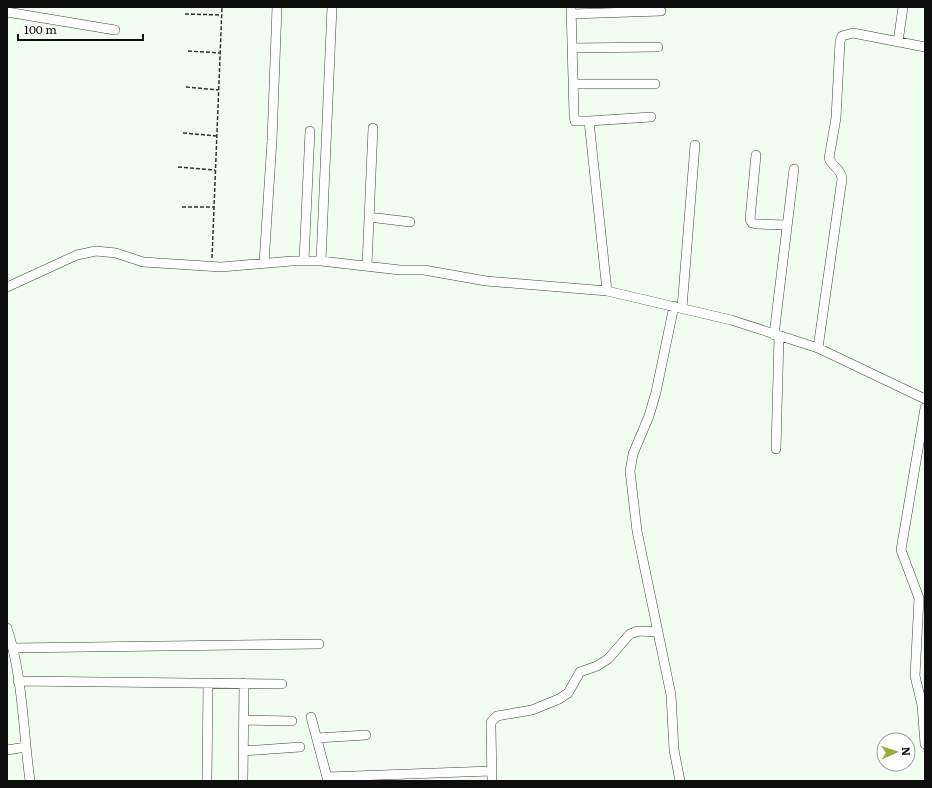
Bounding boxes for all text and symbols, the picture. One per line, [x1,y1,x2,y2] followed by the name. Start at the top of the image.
[18,16,143,42] scale bar
[24,20,57,38] text: 100 m
[876,732,916,772] north arrow
[899,746,915,756] text: N

